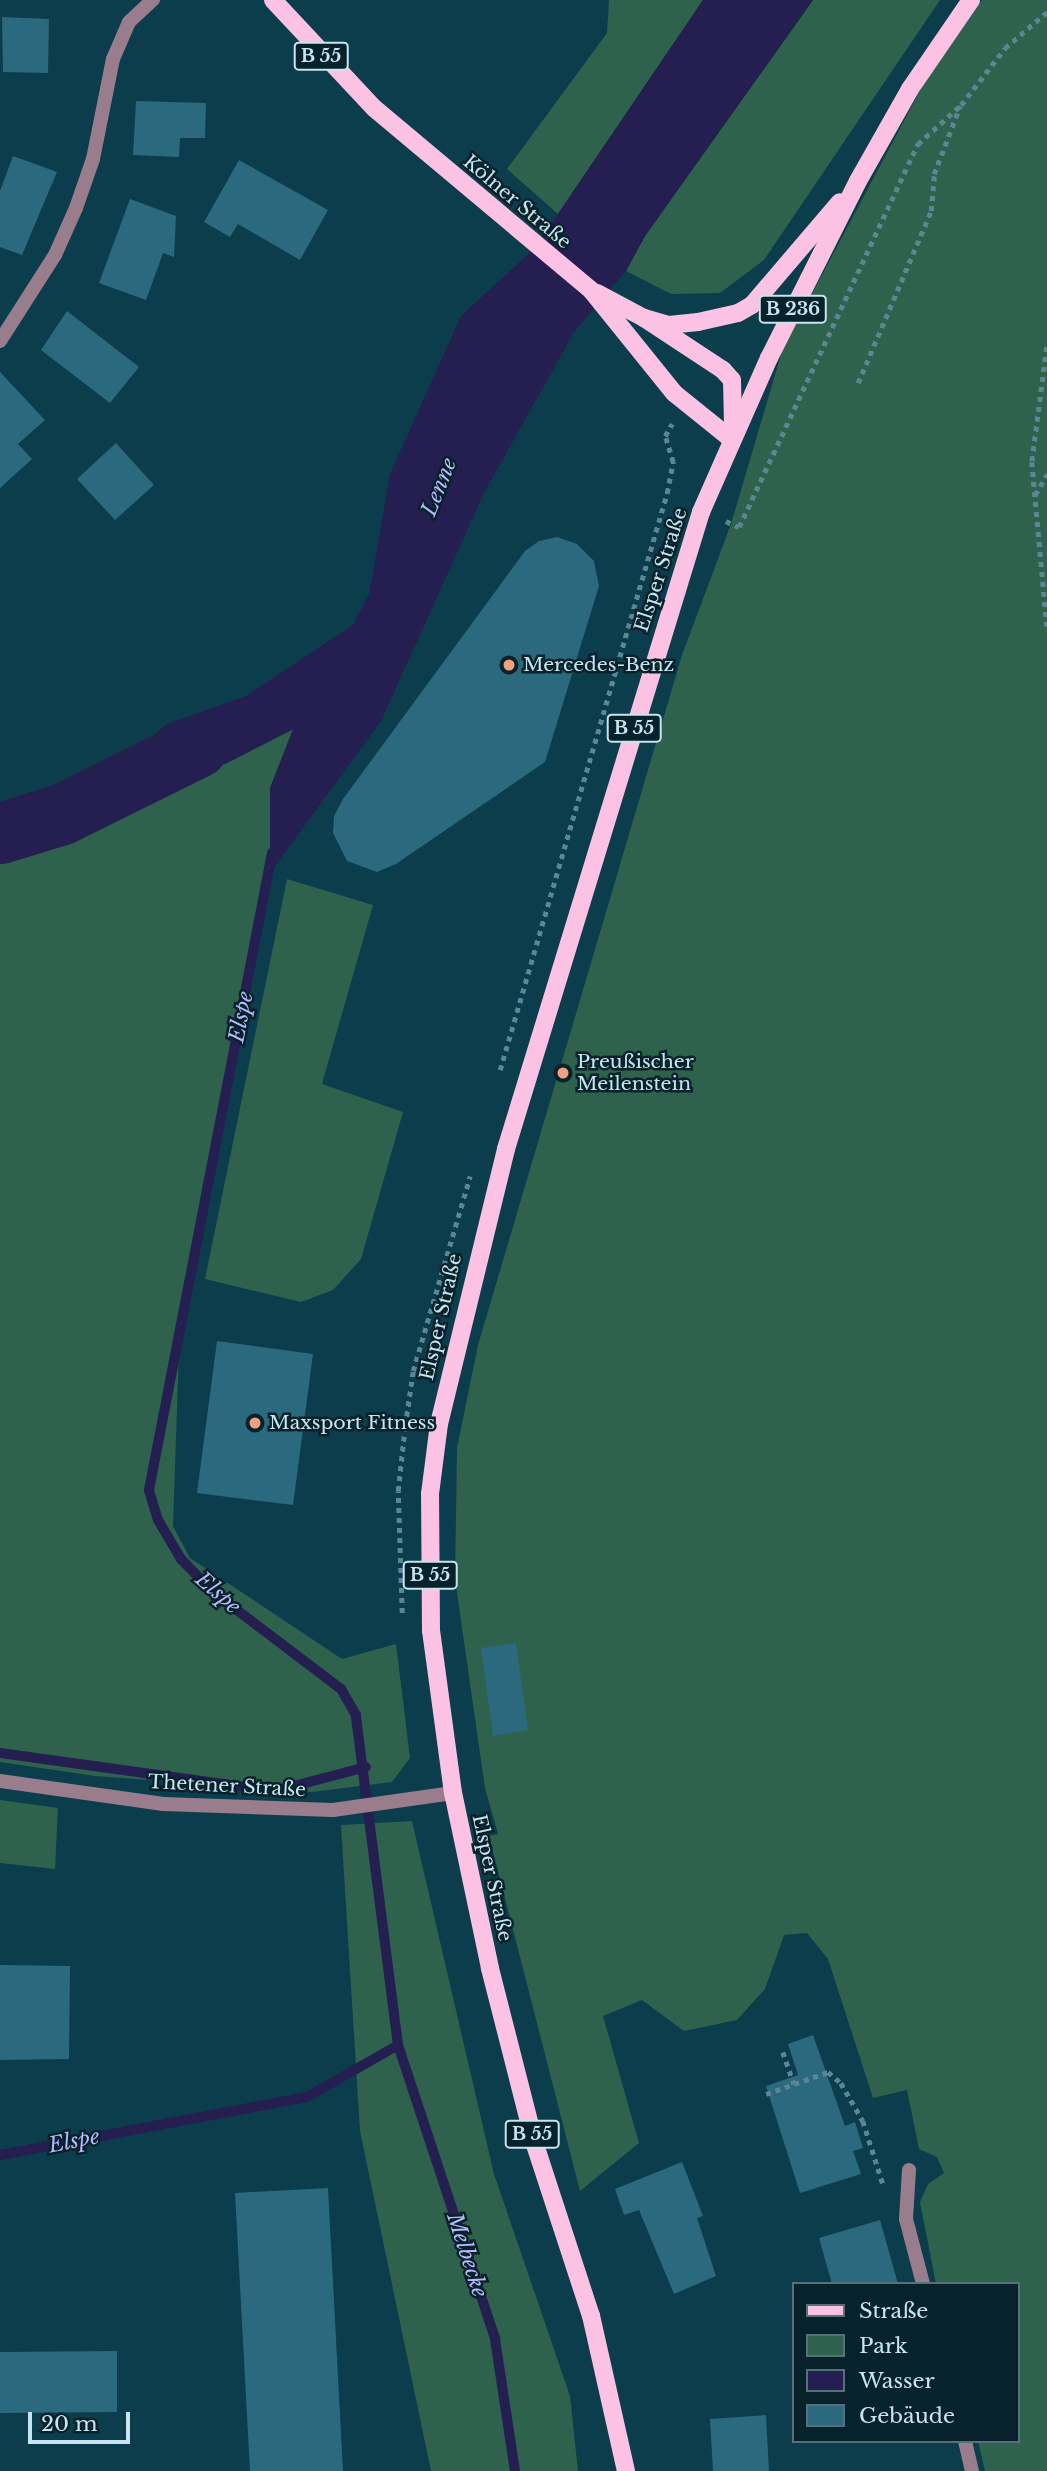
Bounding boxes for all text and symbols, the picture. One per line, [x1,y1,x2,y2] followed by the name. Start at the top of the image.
[293,42,349,70] road number: B 55
[458,150,576,254] street label: Kölner Straße
[758,295,828,324] road number: B 236
[416,454,462,520] water label: Lenne
[630,505,692,635] street label: Elsper Straße
[523,654,674,676] place label: Mercedes-Benz
[501,657,517,673] marker: Mercedes-Benz
[606,714,662,742] road number: B 55
[224,989,258,1045] water label: Elspe
[577,1051,694,1095] place label: Preußischer Meilenstein
[555,1065,571,1081] marker: Preußischer Meilenstein
[415,1251,467,1383] street label: Elsper Straße
[269,1412,435,1434] place label: Maxsport Fitness
[247,1415,263,1431] marker: Maxsport Fitness
[402,1560,458,1590] road number: B 55
[190,1567,246,1619] water label: Elspe
[147,1770,307,1802] street label: Thetener Straße
[467,1812,517,1944] street label: Elsper Straße
[504,2120,560,2148] road number: B 55
[46,2124,102,2158] water label: Elspe
[442,2210,492,2300] water label: Melbecke
[792,2282,1019,2443] legend
[859,2298,928,2324] text: Straße
[859,2333,908,2359] text: Park
[859,2368,935,2394] text: Wasser
[32,2398,133,2442] scale bar
[859,2403,955,2429] text: Gebäude
[41,2411,98,2437] text: 20 m

